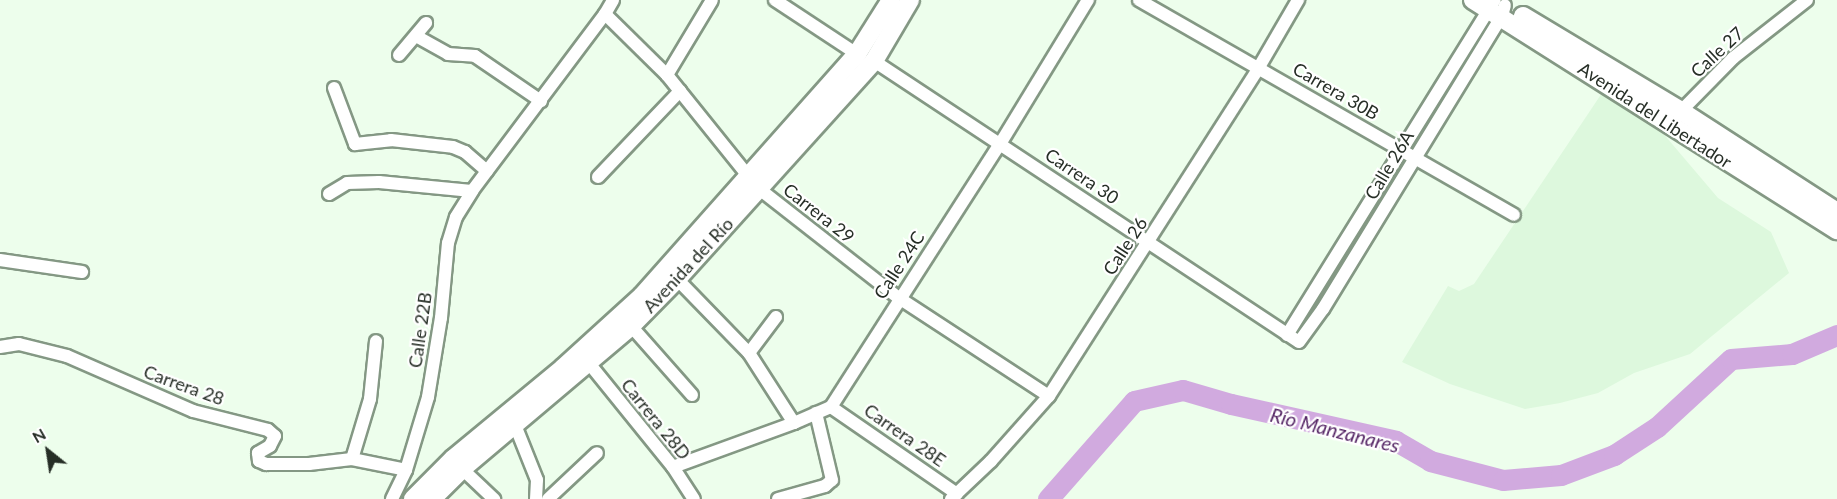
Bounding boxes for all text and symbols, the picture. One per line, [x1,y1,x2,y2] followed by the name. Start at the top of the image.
[1686,22,1748,82] street label: Calle 27
[1574,57,1736,173] street label: Avenida del Libertador
[1289,58,1383,124] street label: Carrera 30B
[1360,127,1418,203] street label: Calle 26A
[1041,144,1123,208] street label: Carrera 30
[779,179,859,247] street label: Carrera 29
[638,213,738,317] street label: Avenida del Río
[1098,213,1152,279] street label: Calle 26
[869,227,929,303] street label: Calle 24C
[404,291,436,369] street label: Calle 22B
[141,360,227,410] street label: Carrera 28
[617,374,695,464] street label: Carrera 28D
[860,399,950,471] street label: Carrera 28E
[1268,402,1402,458] water label: Río Manzanares
[18,421,78,481] north arrow
[29,424,49,446] text: N

